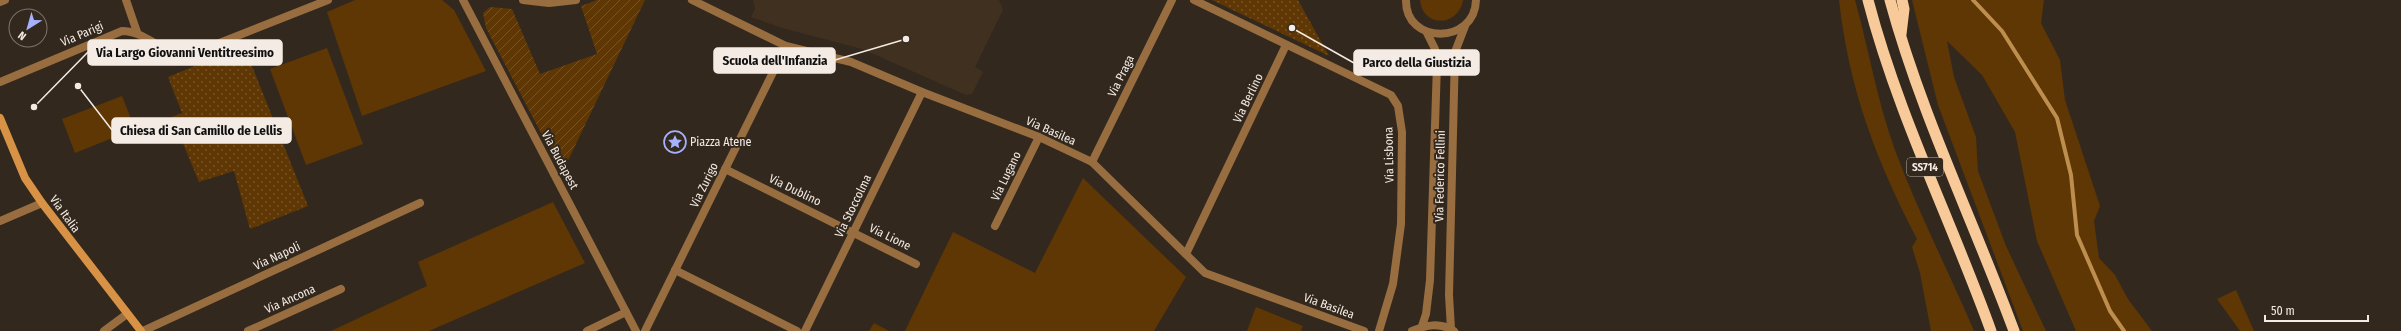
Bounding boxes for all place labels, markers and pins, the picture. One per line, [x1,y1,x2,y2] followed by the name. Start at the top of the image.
[88,40,282,65] callout: Via Largo Giovanni Ventitreesimo
[714,48,835,73] callout: Scuola dell'Infanzia
[1354,50,1479,75] callout: Parco della Giustizia
[112,118,291,143] callout: Chiesa di San Camillo de Lellis
[662,129,688,155] place icon: Piazza Atene
[690,135,752,149] place label: Piazza Atene

